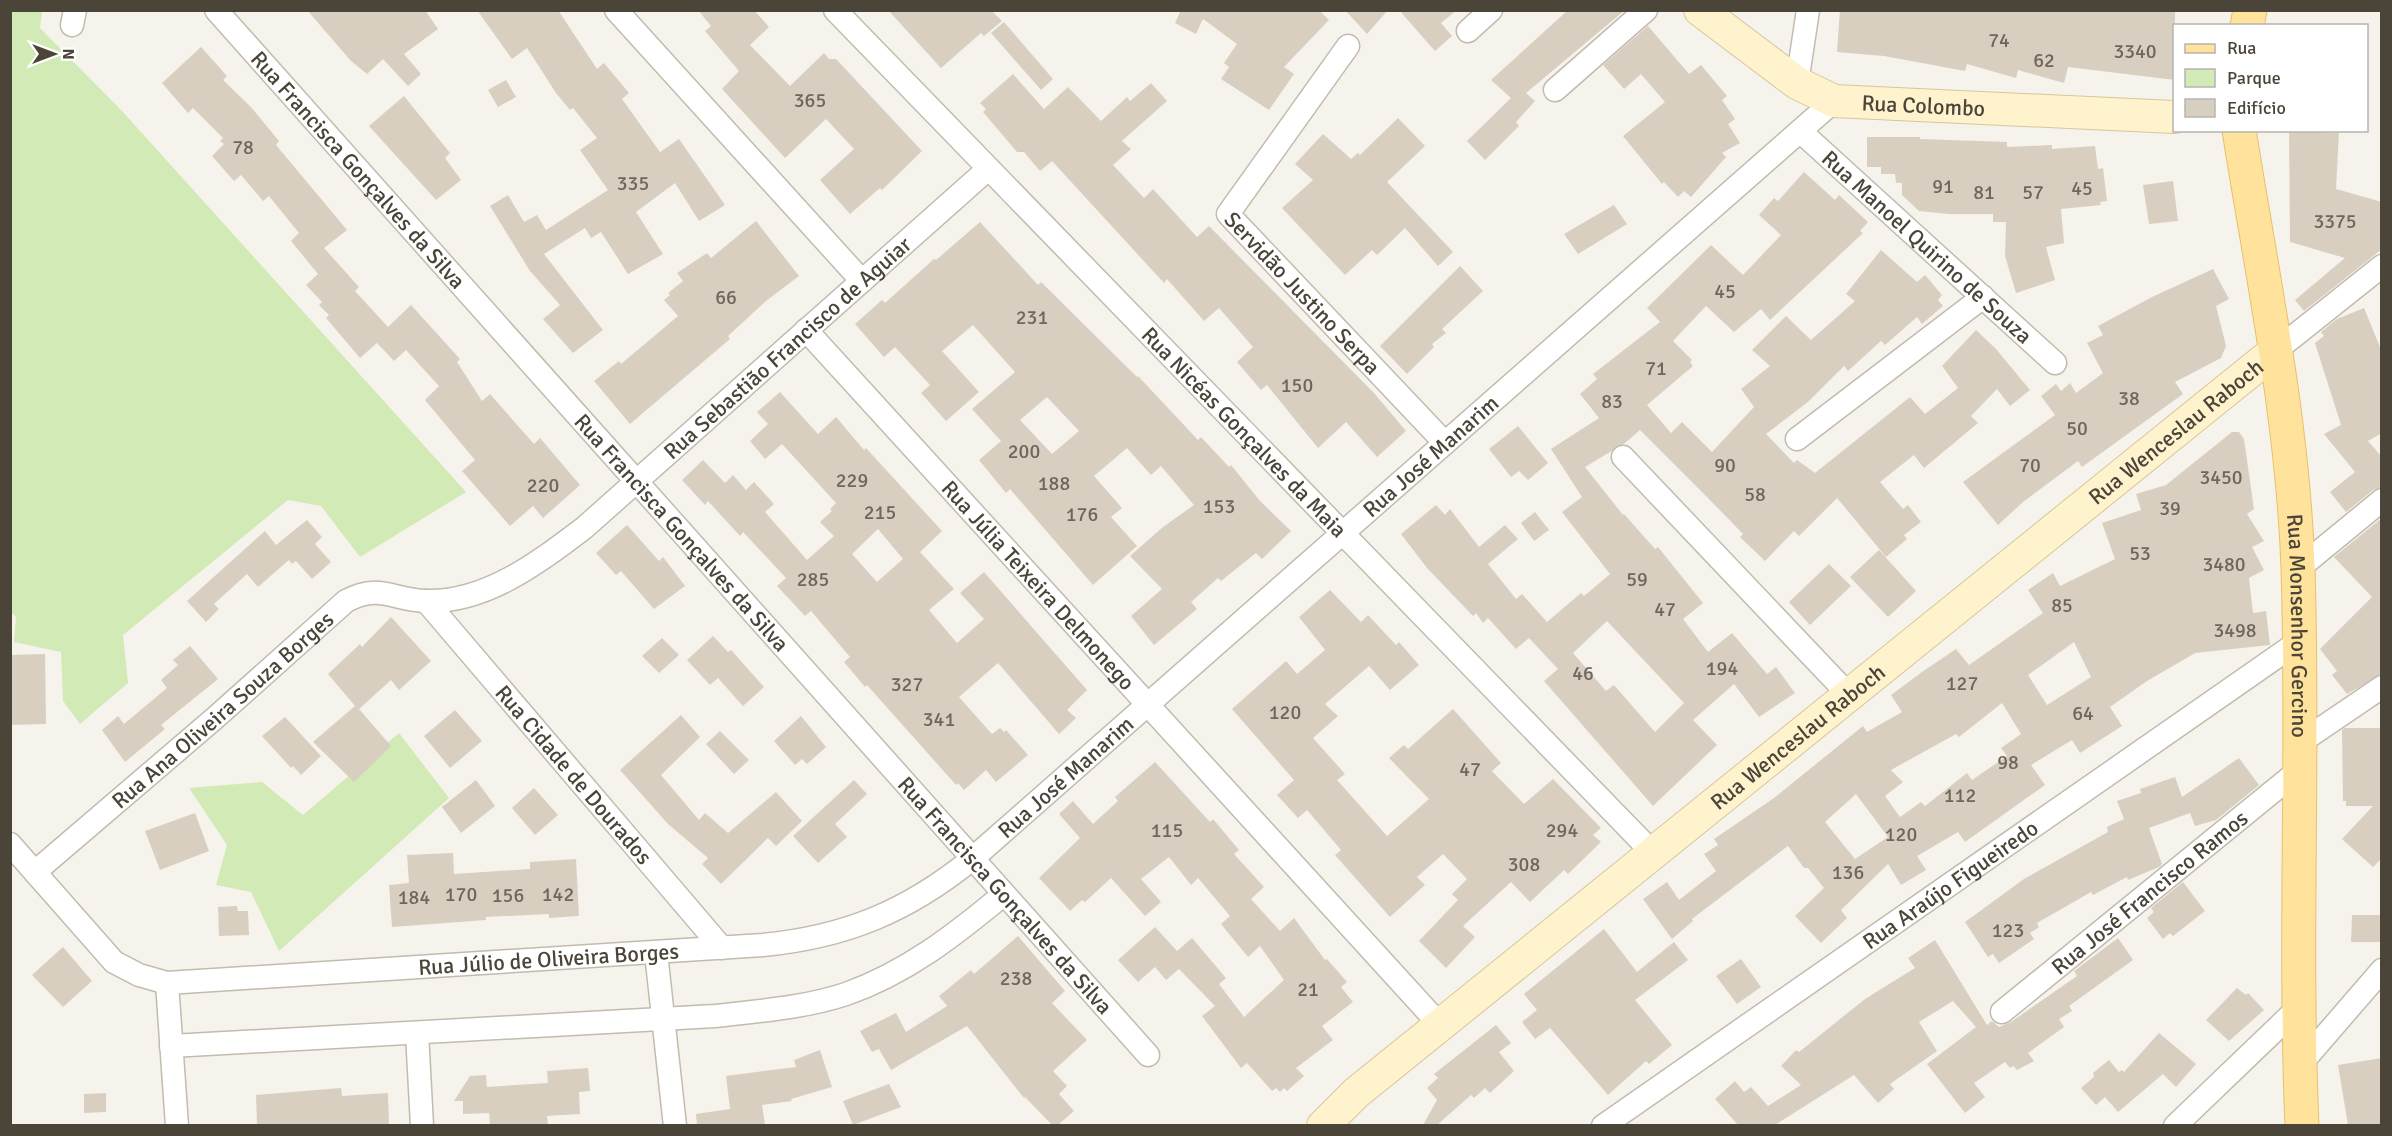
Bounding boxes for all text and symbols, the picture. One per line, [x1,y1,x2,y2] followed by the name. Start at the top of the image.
[24,24,84,84] north arrow
[2173,24,2368,132] legend
[1988,28,2010,53] house number: 74
[2227,37,2256,59] text: Rua
[2113,39,2157,64] house number: 3340
[245,46,471,294] street label: Rua Francisca Gonçalves da Silva
[58,48,78,60] text: N
[2033,48,2055,73] house number: 62
[2227,67,2281,89] text: Parque
[794,88,826,113] house number: 365
[1861,89,1986,122] street label: Rua Colombo
[2227,97,2286,119] text: Edifício
[232,135,254,160] house number: 78
[1816,145,2038,350] street label: Rua Manoel Quirino de Souza
[617,171,649,196] house number: 335
[1932,174,1954,199] house number: 91
[2071,176,2093,201] house number: 45
[1973,180,1995,205] house number: 81
[2022,180,2044,205] house number: 57
[1219,206,1386,380] street label: Servidão Justino Serpa
[2313,209,2357,234] house number: 3375
[658,231,917,465] street label: Rua Sebastião Francisco de Aguiar
[1714,279,1736,304] house number: 45
[715,285,737,310] house number: 66
[1016,305,1048,330] house number: 231
[1136,321,1352,543] street label: Rua Nicéas Gonçalves da Maia
[2083,353,2269,510] street label: Rua Wenceslau Raboch
[1645,356,1667,381] house number: 71
[1281,373,1313,398] house number: 150
[2118,386,2140,411] house number: 38
[1357,389,1504,523] street label: Rua José Manarim
[1601,389,1623,414] house number: 83
[569,408,795,657] street label: Rua Francisca Gonçalves da Silva
[2066,416,2088,441] house number: 50
[1008,439,1040,464] house number: 200
[1714,453,1736,478] house number: 90
[2019,453,2041,478] house number: 70
[2199,465,2243,490] house number: 3450
[836,468,868,493] house number: 229
[1038,471,1070,496] house number: 188
[527,473,559,498] house number: 220
[936,475,1141,696] street label: Rua Júlia Teixeira Delmonego
[1744,482,1766,507] house number: 58
[1203,494,1235,519] house number: 153
[2159,496,2181,521] house number: 39
[864,500,896,525] house number: 215
[1066,502,1098,527] house number: 176
[2281,513,2313,738] street label: Rua Monsenhor Gercino
[2129,541,2151,566] house number: 53
[2202,552,2246,577] house number: 3480
[797,567,829,592] house number: 285
[1626,567,1648,592] house number: 59
[2051,593,2073,618] house number: 85
[1654,597,1676,622] house number: 47
[106,606,339,814] street label: Rua Ana Oliveira Souza Borges
[2213,618,2257,643] house number: 3498
[1706,656,1738,681] house number: 194
[1705,658,1891,816] street label: Rua Wenceslau Raboch
[1572,661,1594,686] house number: 46
[1946,671,1978,696] house number: 127
[891,672,923,697] house number: 327
[490,680,658,870] street label: Rua Cidade de Dourados
[1269,700,1301,725] house number: 120
[2072,701,2094,726] house number: 64
[923,707,955,732] house number: 341
[992,710,1139,844] street label: Rua José Manarim
[1997,750,2019,775] house number: 98
[1459,757,1481,782] house number: 47
[892,771,1118,1020] street label: Rua Francisca Gonçalves da Silva
[1944,783,1976,808] house number: 112
[2046,805,2253,980] street label: Rua José Francisco Ramos
[1858,814,2043,955] street label: Rua Araújo Figueiredo
[1151,818,1183,843] house number: 115
[1546,818,1578,843] house number: 294
[1885,822,1917,847] house number: 120
[1508,852,1540,877] house number: 308
[1832,860,1864,885] house number: 136
[445,882,477,907] house number: 170
[542,882,574,907] house number: 142
[492,883,524,908] house number: 156
[398,885,430,910] house number: 184
[1992,918,2024,943] house number: 123
[418,937,680,981] street label: Rua Júlio de Oliveira Borges
[1000,966,1032,991] house number: 238
[1297,977,1319,1002] house number: 21

